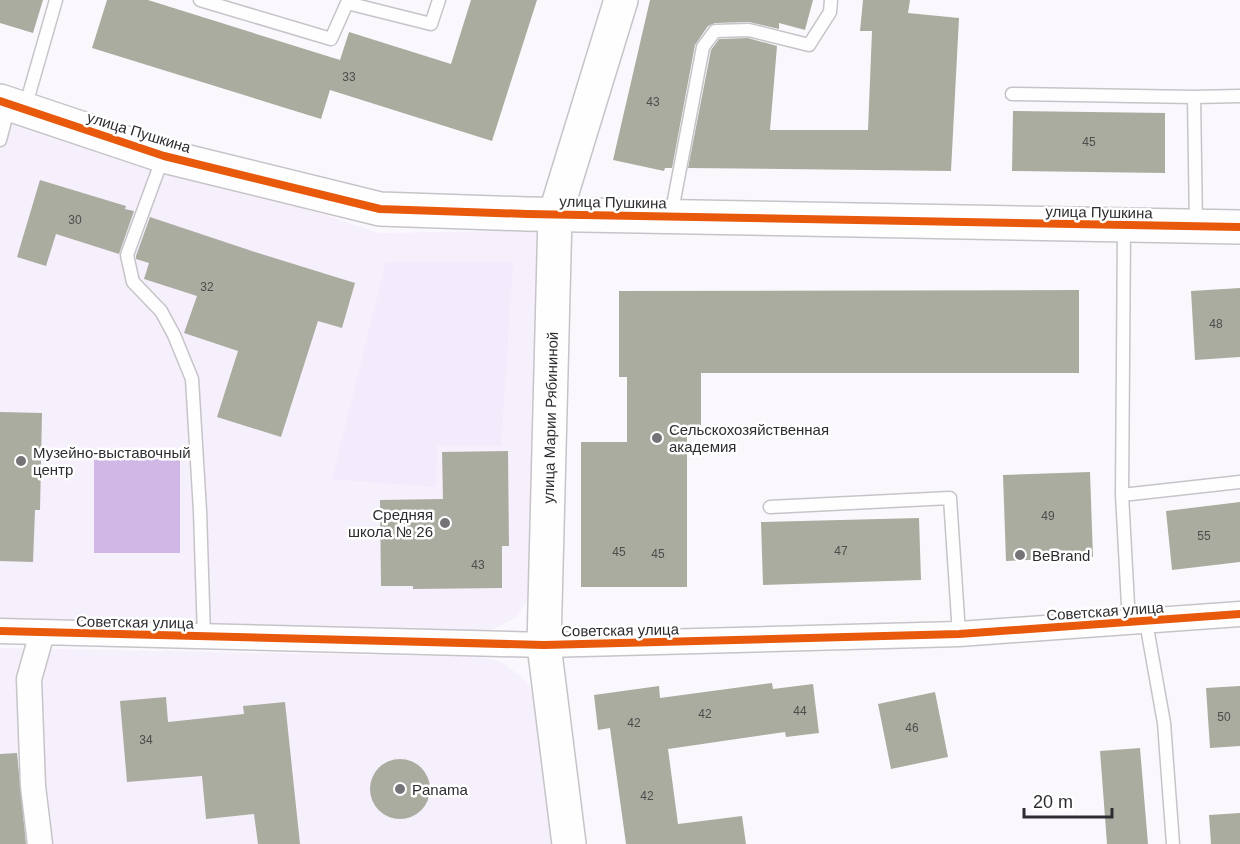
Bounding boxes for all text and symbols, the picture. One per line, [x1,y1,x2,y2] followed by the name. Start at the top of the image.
[342,70,356,84] house number: 33
[646,95,660,109] house number: 43
[85,108,193,156] street label: улица Пушкина
[1082,135,1096,149] house number: 45
[559,193,667,211] street label: улица Пушкина
[1045,203,1153,221] street label: улица Пушкина
[68,213,82,227] house number: 30
[200,280,214,294] house number: 32
[1209,317,1223,331] house number: 48
[539,331,561,504] street label: улица Марии Рябининой
[669,421,829,455] place label: Сельскохозяйственная академия
[650,431,664,445] marker: Сельскохозяйственная академия
[33,444,191,478] place label: Музейно-выставочный центр
[14,454,28,468] marker: Музейно-выставочный центр
[348,506,433,540] place label: Средняя школа № 26
[1041,509,1055,523] house number: 49
[438,516,452,530] marker: Средняя школа № 26
[1197,529,1211,543] house number: 55
[834,544,848,558] house number: 47
[612,545,626,559] house number: 45
[651,547,665,561] house number: 45
[1032,547,1090,564] place label: BeBrand
[1013,548,1027,562] marker: BeBrand
[471,558,485,572] house number: 43
[1046,598,1165,624] street label: Советская улица
[76,612,195,632] street label: Советская улица
[561,620,680,640] street label: Советская улица
[793,704,807,718] house number: 44
[698,707,712,721] house number: 42
[1217,710,1231,724] house number: 50
[627,716,641,730] house number: 42
[905,721,919,735] house number: 46
[139,733,153,747] house number: 34
[412,781,469,798] place label: Panama
[1024,781,1112,819] scale bar
[393,782,407,796] marker: Panama
[640,789,654,803] house number: 42
[1033,792,1073,812] text: 20 m

